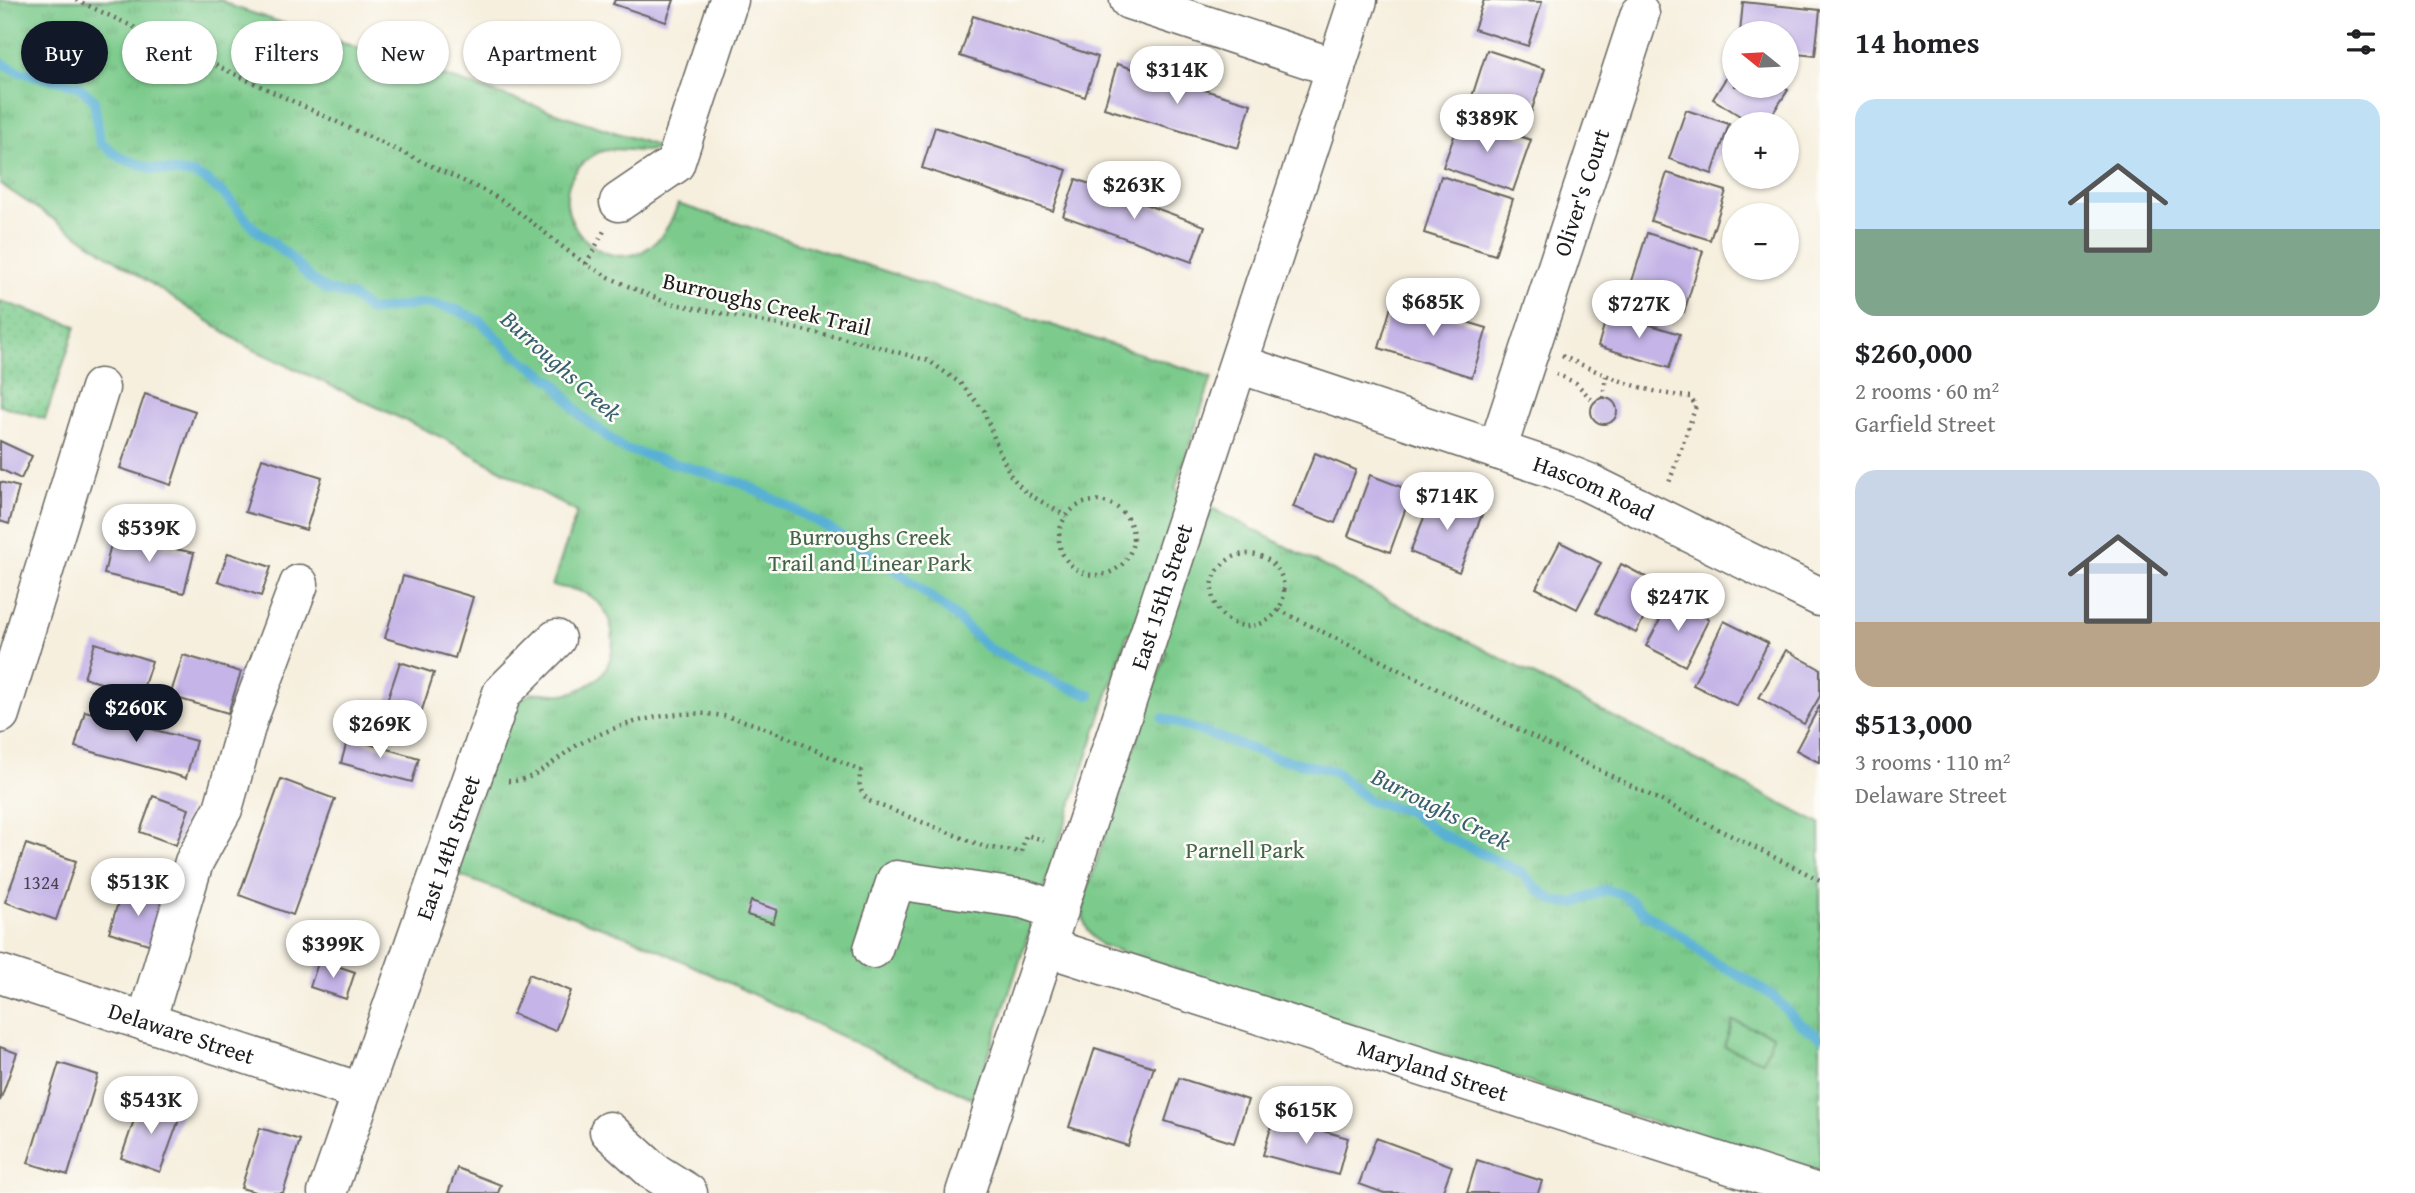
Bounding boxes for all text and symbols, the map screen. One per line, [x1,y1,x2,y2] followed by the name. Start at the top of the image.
[1855,20,1980,64] text: 14 homes
[21,21,108,84] chip: Buy
[122,21,217,84] chip: Rent
[231,21,343,84] chip: Filters
[357,21,449,84] chip: New
[463,21,621,84] chip: Apartment
[1722,21,1799,98] north arrow
[1722,21,1799,280] map controls
[2342,23,2380,61] icon: filters
[1128,46,1226,106] pin: $314K
[1146,52,1208,85] text: $314K
[1438,94,1536,154] pin: $389K
[1456,100,1518,133] text: $389K
[1722,112,1799,189] button: +
[1545,124,1617,260] street label: Oliver's Court
[2055,145,2181,271] icon: home
[1085,162,1183,221] pin: $263K
[1103,167,1165,200] text: $263K
[1722,203,1799,280] button: −
[660,264,874,344] street label: Burroughs Creek Trail
[1384,278,1482,338] pin: $685K
[1590,280,1688,340] pin: $727K
[1402,284,1464,317] text: $685K
[1608,286,1670,319] text: $727K
[493,301,629,429] water label: Burroughs Creek
[1855,330,1972,374] text: $260,000
[1855,374,1999,407] text: 2 rooms · 60 m²
[1855,407,1996,440] text: Garfield Street
[1529,446,1661,529] street label: Hascom Road
[1398,472,1496,532] pin: $714K
[1416,478,1478,511] text: $714K
[100,504,198,564] pin: $539K
[118,510,180,543] text: $539K
[2055,516,2181,642] icon: home
[1122,519,1200,673] street label: East 15th Street
[768,520,972,579] park label: Burroughs Creek Trail and Linear Park
[1629,574,1727,633] pin: $247K
[1647,579,1709,612] text: $247K
[87,684,185,744] pin: $260K
[105,690,167,723] text: $260K
[331,700,429,760] pin: $269K
[1855,701,1972,745] text: $513,000
[349,706,411,739] text: $269K
[1855,745,2010,778] text: 3 rooms · 110 m²
[1365,758,1517,859] water label: Burroughs Creek
[407,771,488,924] street label: East 14th Street
[1855,778,2007,811] text: Delaware Street
[1186,833,1305,866] park label: Parnell Park
[89,858,187,918] pin: $513K
[107,864,169,897] text: $513K
[23,868,59,896] house number: 1324
[284,920,382,980] pin: $399K
[302,926,364,959] text: $399K
[104,994,259,1072] street label: Delaware Street
[1353,1030,1513,1109] street label: Maryland Street
[102,1076,200,1136] pin: $543K
[120,1082,182,1115] text: $543K
[1257,1086,1355,1146] pin: $615K
[1275,1092,1337,1125] text: $615K

